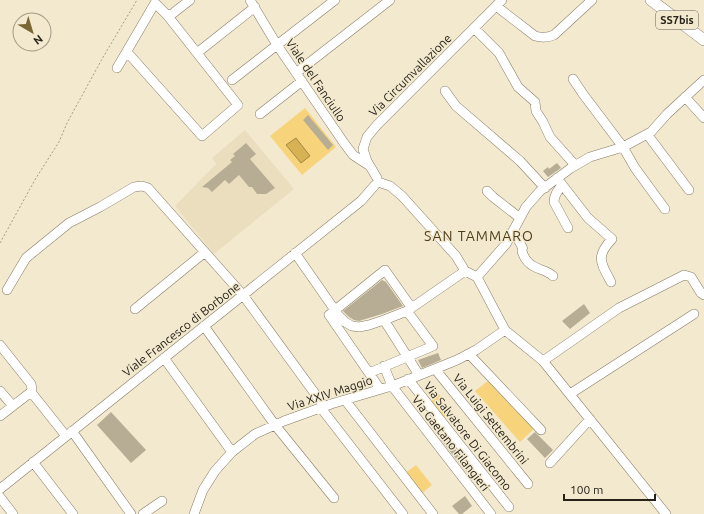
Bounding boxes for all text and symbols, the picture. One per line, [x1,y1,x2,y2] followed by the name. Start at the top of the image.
[656,11,698,29] road number: SS7bis
[12,12,52,52] north arrow
[366,31,454,119] street label: Via Circumvallazione
[31,33,45,47] text: N
[284,36,348,124] street label: Viale del Fanciullo
[424,228,534,244] district label: SAN TAMMARO
[120,279,242,379] street label: Viale Francesco di Borbone
[451,371,531,467] street label: Via Luigi Settembrini
[286,373,374,413] street label: Via XXIV Maggio
[422,379,514,493] street label: Via Salvatore Di Giacomo
[410,393,492,493] street label: Via Gaetano Filangieri
[564,476,655,502] scale bar
[570,483,603,496] text: 100 m

